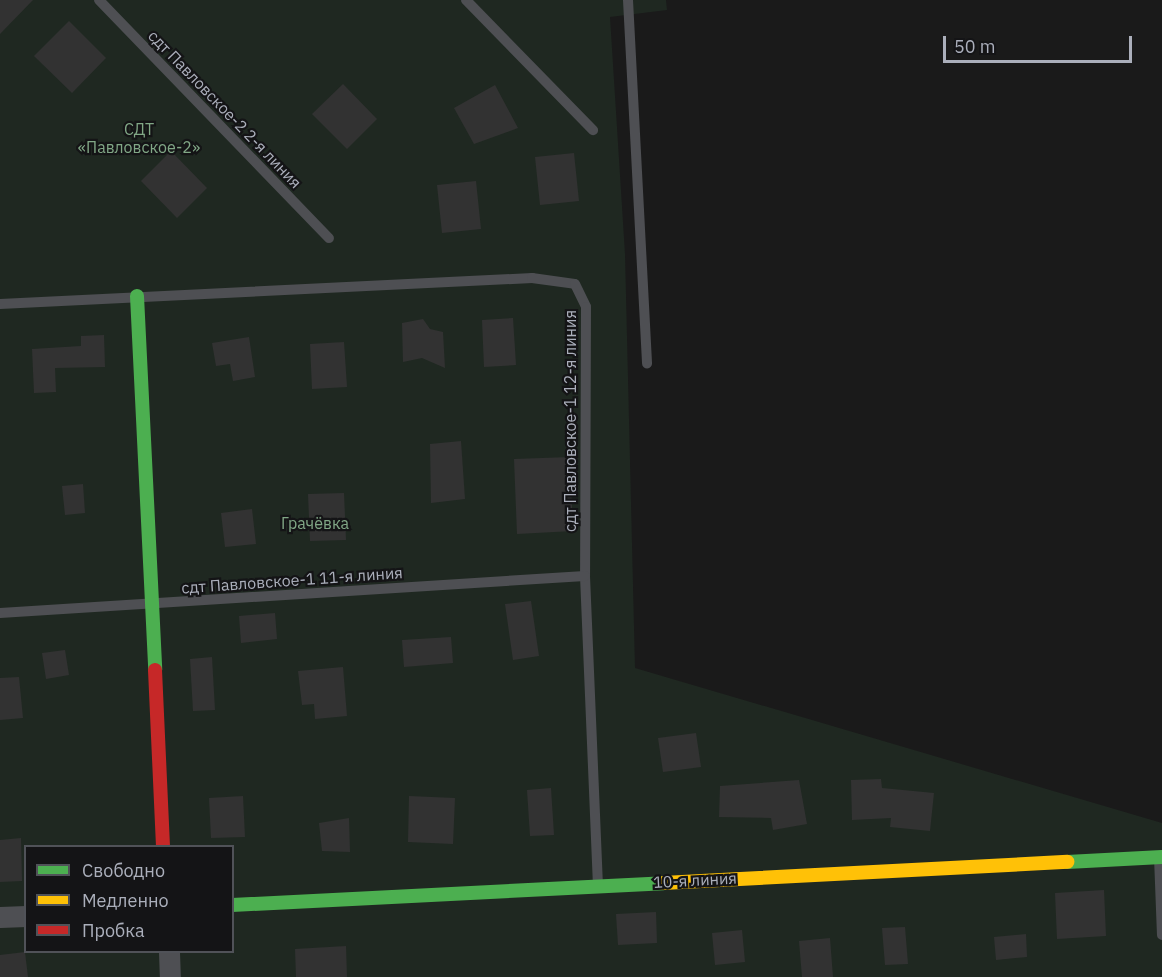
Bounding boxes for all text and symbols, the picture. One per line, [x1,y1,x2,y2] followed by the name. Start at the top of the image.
[946,24,1135,62] scale bar
[144,26,306,192] street label: сдт Павловское-2 2-я линия
[954,35,996,58] text: 50 m
[78,119,200,157] park label: СДТ «Павловское-2»
[560,310,580,532] street label: сдт Павловское-1 12-я линия
[281,513,349,533] park label: Грачёвка
[181,563,403,597] street label: сдт Павловское-1 11-я линия
[24,845,234,953] legend
[82,859,165,882] text: Свободно
[653,868,737,892] street label: 10-я линия
[82,889,169,912] text: Медленно
[82,919,145,942] text: Пробка

